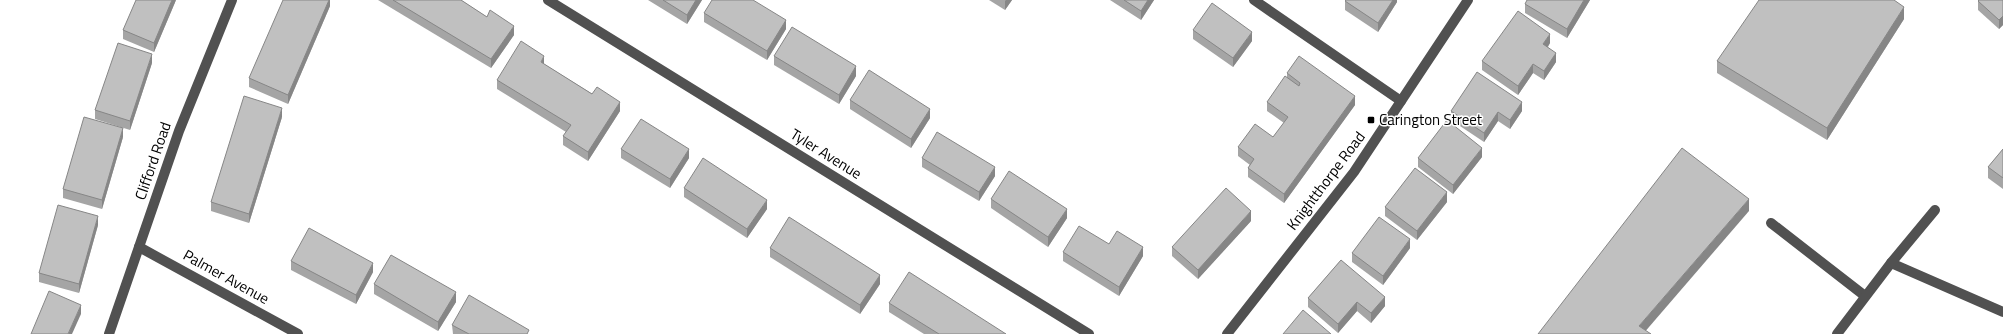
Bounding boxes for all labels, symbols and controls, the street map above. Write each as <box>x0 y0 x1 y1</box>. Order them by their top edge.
place label: Carington Street <box>1379 108 1483 131</box>
marker: Carington Street <box>1366 115 1376 125</box>
street label: Clifford Road <box>128 119 177 203</box>
street label: Tyler Avenue <box>786 122 867 185</box>
street label: Knightthorpe Road <box>1281 126 1370 235</box>
street label: Palmer Avenue <box>179 243 274 310</box>

